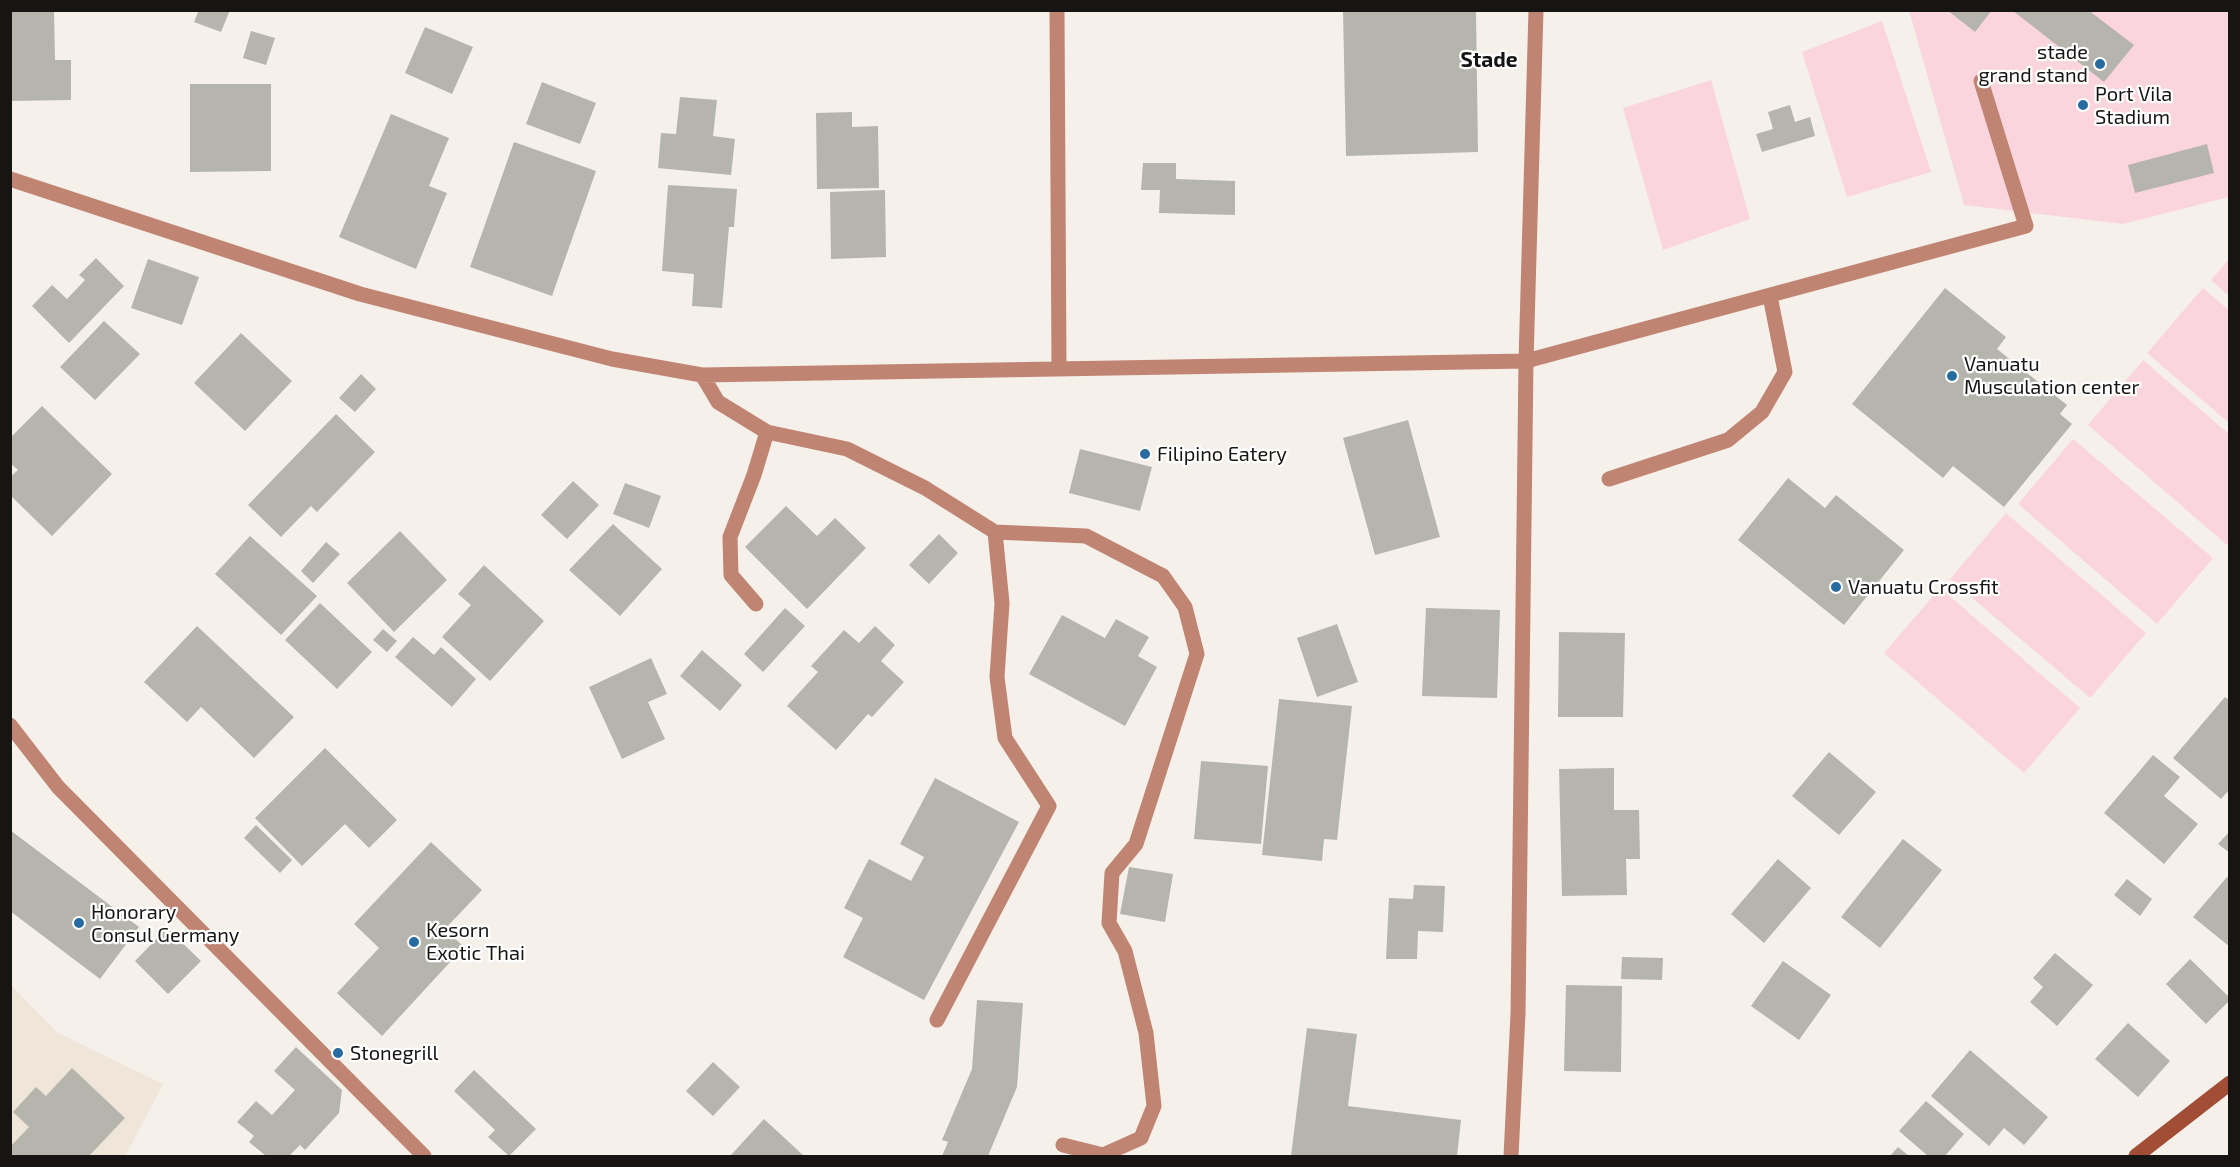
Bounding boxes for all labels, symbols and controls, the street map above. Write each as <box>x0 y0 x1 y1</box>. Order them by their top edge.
place label: stade grand stand <box>1978 40 2088 87</box>
district label: Stade <box>1460 47 1518 73</box>
marker: stade grand stand <box>2093 57 2107 71</box>
place label: Port Vila Stadium <box>2095 82 2172 129</box>
marker: Port Vila Stadium <box>2076 98 2090 112</box>
place label: Vanuatu Musculation center <box>1964 352 2140 399</box>
marker: Vanuatu Musculation center <box>1945 369 1959 383</box>
place label: Filipino Eatery <box>1157 442 1287 466</box>
marker: Filipino Eatery <box>1138 447 1152 461</box>
place label: Vanuatu Crossfit <box>1848 575 1999 599</box>
marker: Vanuatu Crossfit <box>1829 580 1843 594</box>
place label: Honorary Consul Germany <box>91 900 239 947</box>
marker: Honorary Consul Germany <box>72 916 86 930</box>
place label: Kesorn Exotic Thai <box>426 918 525 965</box>
marker: Kesorn Exotic Thai <box>407 935 421 949</box>
place label: Stonegrill <box>350 1041 438 1065</box>
marker: Stonegrill <box>331 1046 345 1060</box>

